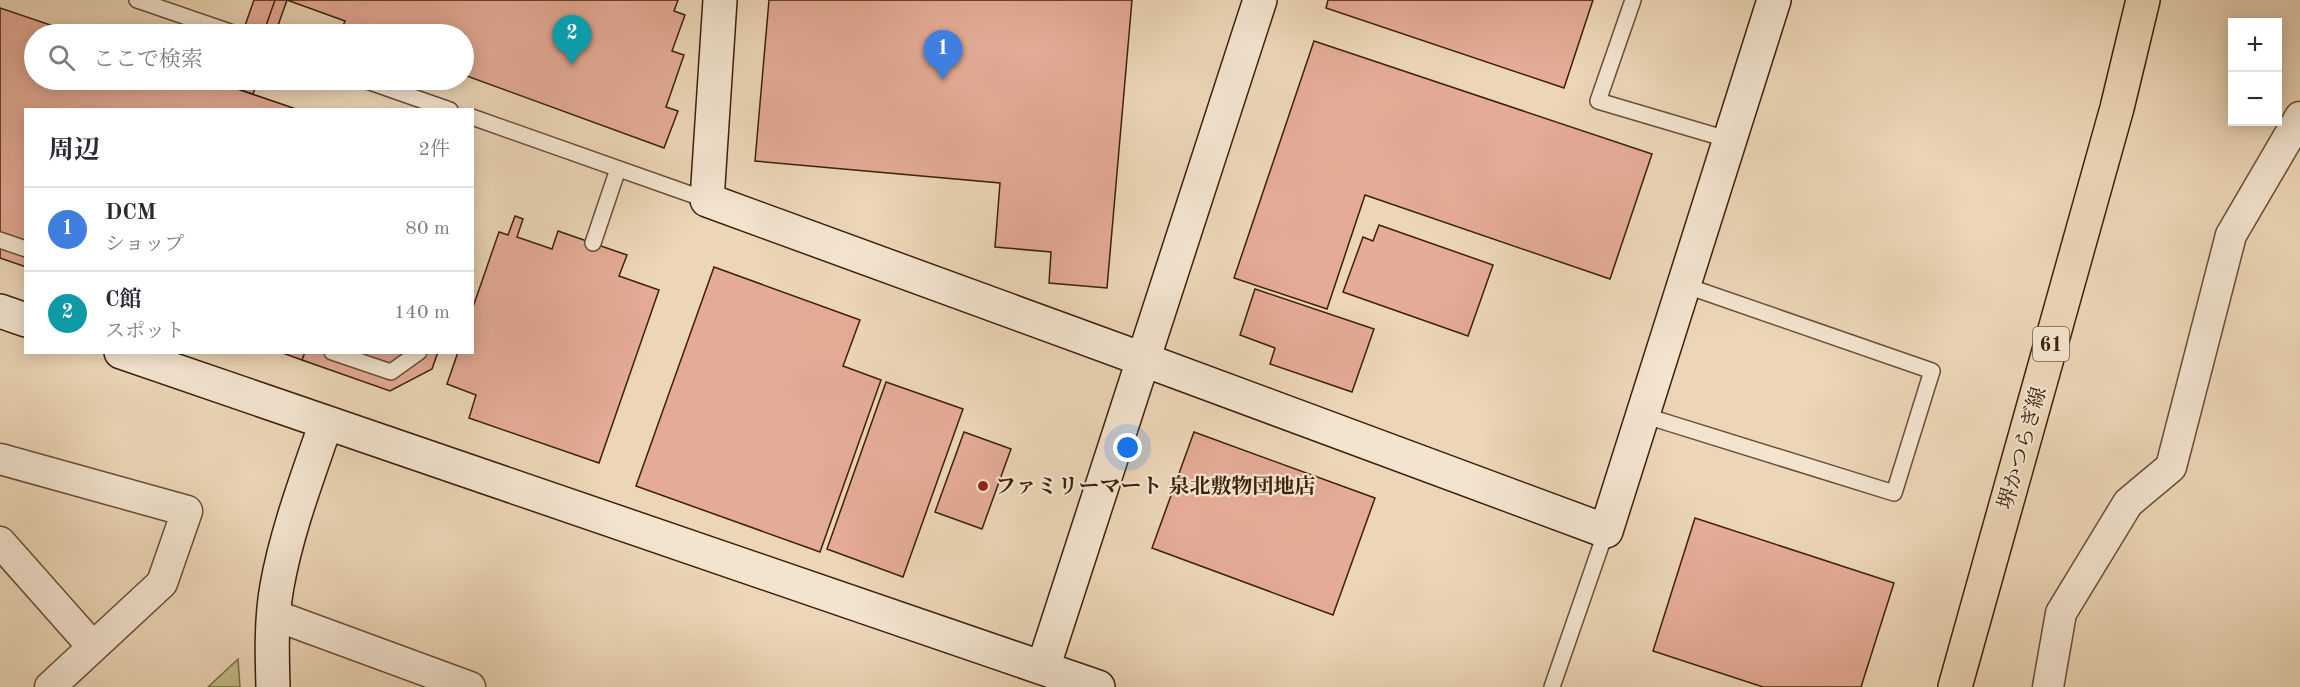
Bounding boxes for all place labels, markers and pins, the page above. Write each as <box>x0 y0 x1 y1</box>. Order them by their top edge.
pin: 2 <box>552 16 592 65</box>
pin: 1 <box>924 31 962 80</box>
place label: ファミリーマート 泉北敷物団地店 <box>995 475 1315 498</box>
marker: ファミリーマート 泉北敷物団地店 <box>976 479 990 493</box>

